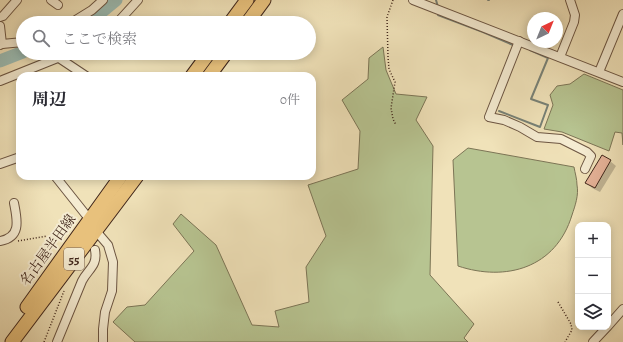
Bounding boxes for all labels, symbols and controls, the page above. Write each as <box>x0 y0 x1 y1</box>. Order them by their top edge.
north arrow <box>527 12 563 48</box>
search box <box>16 16 316 60</box>
icon: search <box>30 27 52 49</box>
text: ここで検索 <box>62 29 137 49</box>
text: 周辺 <box>32 88 66 111</box>
text: 0件 <box>280 91 300 108</box>
street label: 名古屋半田線 <box>16 210 80 290</box>
map controls <box>575 222 611 330</box>
button: + <box>575 222 611 258</box>
road number: 55 <box>64 248 84 270</box>
button: − <box>575 258 611 294</box>
button: layers <box>575 294 611 330</box>

